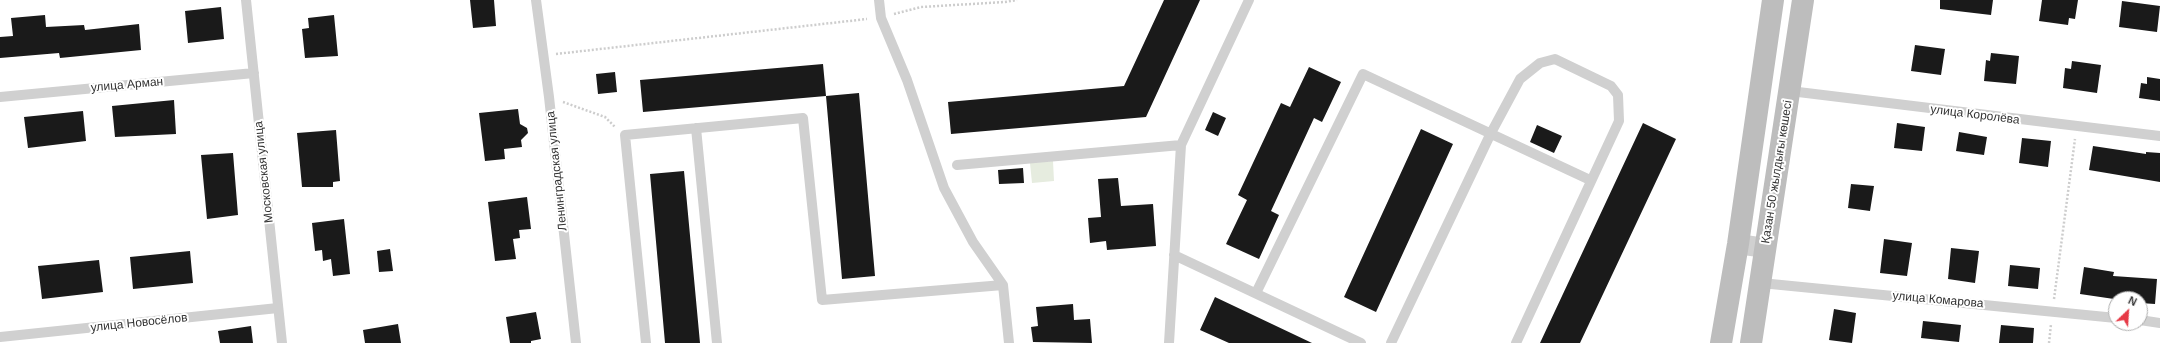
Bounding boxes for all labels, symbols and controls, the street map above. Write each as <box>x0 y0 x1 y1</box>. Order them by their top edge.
street label: улица Арман <box>90 75 164 95</box>
street label: Қазан 50 жылдығы көшесі <box>1759 99 1795 245</box>
street label: улица Королёва <box>1930 102 2020 128</box>
street label: Ленинградская улица <box>544 110 570 232</box>
street label: Московская улица <box>252 120 276 224</box>
street label: улица Комарова <box>1892 289 1984 311</box>
north arrow <box>2108 291 2148 331</box>
text: N <box>2127 294 2139 308</box>
street label: улица Новосёлов <box>90 311 188 335</box>

